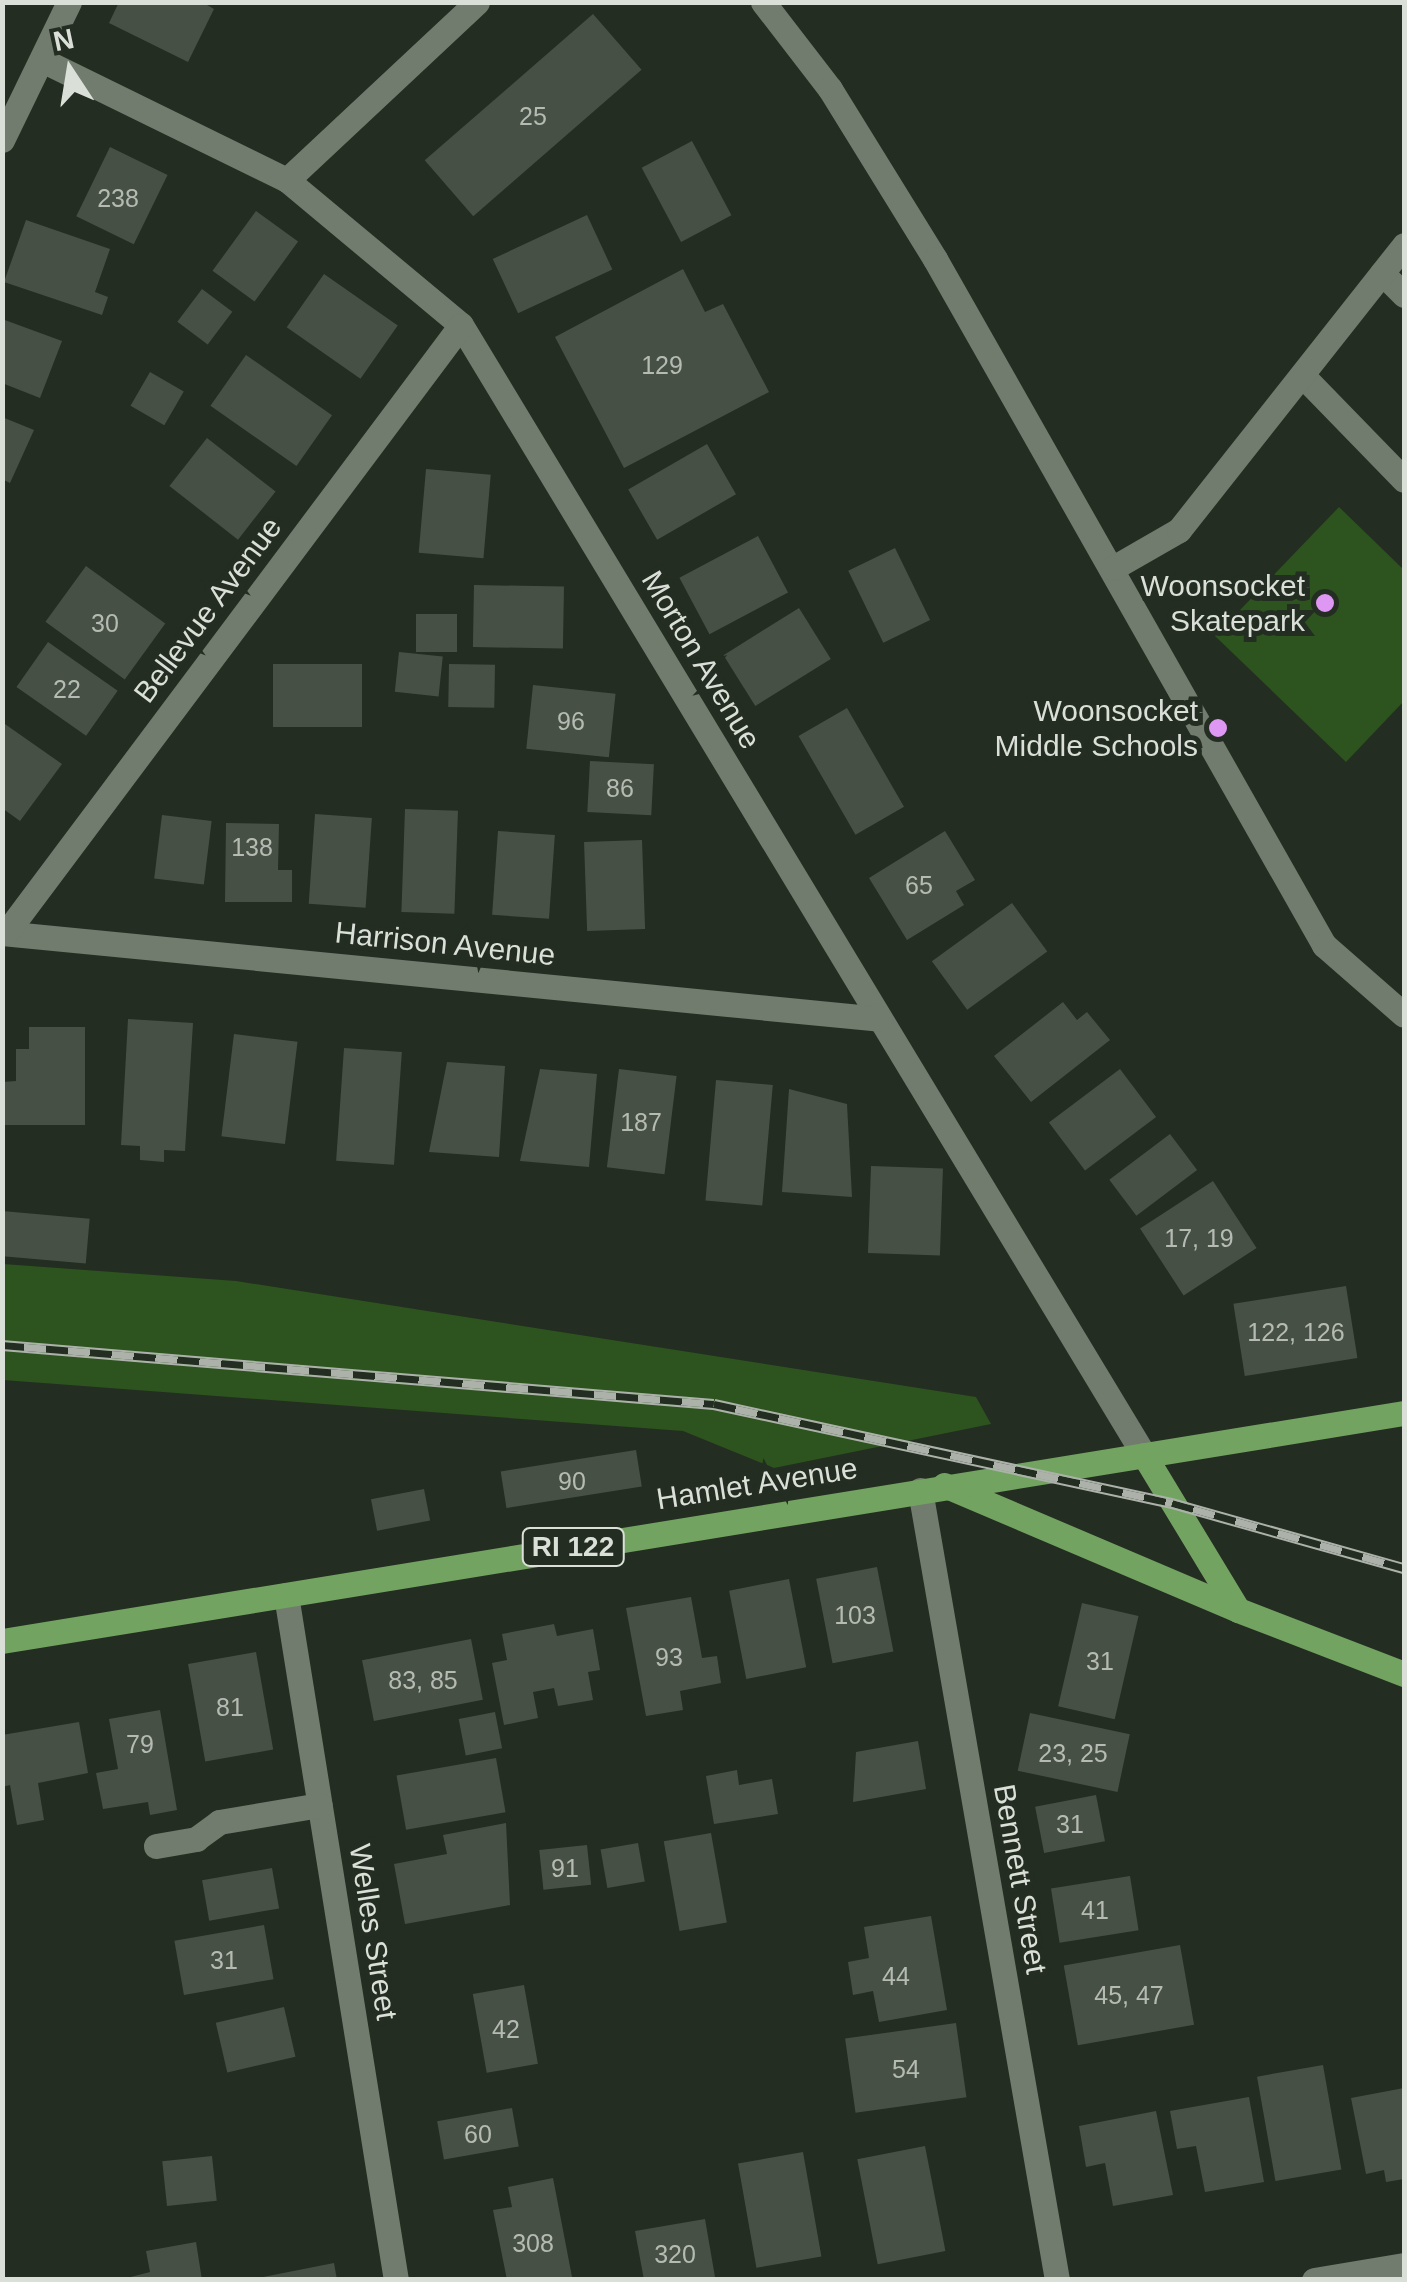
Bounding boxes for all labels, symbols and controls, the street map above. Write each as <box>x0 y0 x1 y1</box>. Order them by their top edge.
north arrow <box>20 20 120 120</box>
text: N <box>51 23 77 57</box>
house number: 25 <box>519 101 547 131</box>
house number: 238 <box>97 183 139 213</box>
house number: 129 <box>641 350 683 380</box>
street label: Bellevue Avenue <box>126 509 290 711</box>
street label: Morton Avenue <box>633 564 769 756</box>
place label: Woonsocket Skatepark <box>1140 568 1305 638</box>
marker: Woonsocket Skatepark <box>1314 592 1336 614</box>
house number: 30 <box>91 608 119 638</box>
house number: 22 <box>53 674 81 704</box>
place label: Woonsocket Middle Schools <box>995 693 1198 764</box>
house number: 96 <box>557 706 585 736</box>
marker: Woonsocket Middle Schools <box>1207 717 1229 739</box>
house number: 86 <box>606 773 634 803</box>
house number: 138 <box>231 832 273 862</box>
house number: 65 <box>905 870 933 900</box>
street label: Harrison Avenue <box>332 914 558 974</box>
house number: 187 <box>620 1107 662 1137</box>
house number: 17, 19 <box>1164 1223 1234 1253</box>
house number: 122, 126 <box>1247 1317 1345 1347</box>
street label: Hamlet Avenue <box>653 1450 861 1518</box>
house number: 90 <box>558 1466 586 1496</box>
road number: RI 122 <box>520 1524 626 1570</box>
house number: 103 <box>834 1600 876 1630</box>
house number: 93 <box>655 1642 683 1672</box>
house number: 31 <box>1086 1646 1114 1676</box>
house number: 83, 85 <box>388 1665 458 1695</box>
house number: 81 <box>216 1692 244 1722</box>
house number: 79 <box>126 1729 154 1759</box>
house number: 23, 25 <box>1038 1738 1108 1768</box>
street label: Bennett Street <box>986 1781 1054 1977</box>
house number: 31 <box>1056 1809 1084 1839</box>
street label: Welles Street <box>341 1841 405 2023</box>
house number: 91 <box>551 1853 579 1883</box>
house number: 41 <box>1081 1895 1109 1925</box>
house number: 31 <box>210 1945 238 1975</box>
house number: 44 <box>882 1961 910 1991</box>
house number: 45, 47 <box>1094 1980 1164 2010</box>
house number: 42 <box>492 2014 520 2044</box>
house number: 54 <box>892 2054 920 2084</box>
house number: 60 <box>464 2119 492 2149</box>
house number: 308 <box>512 2228 554 2258</box>
house number: 320 <box>654 2239 696 2269</box>

